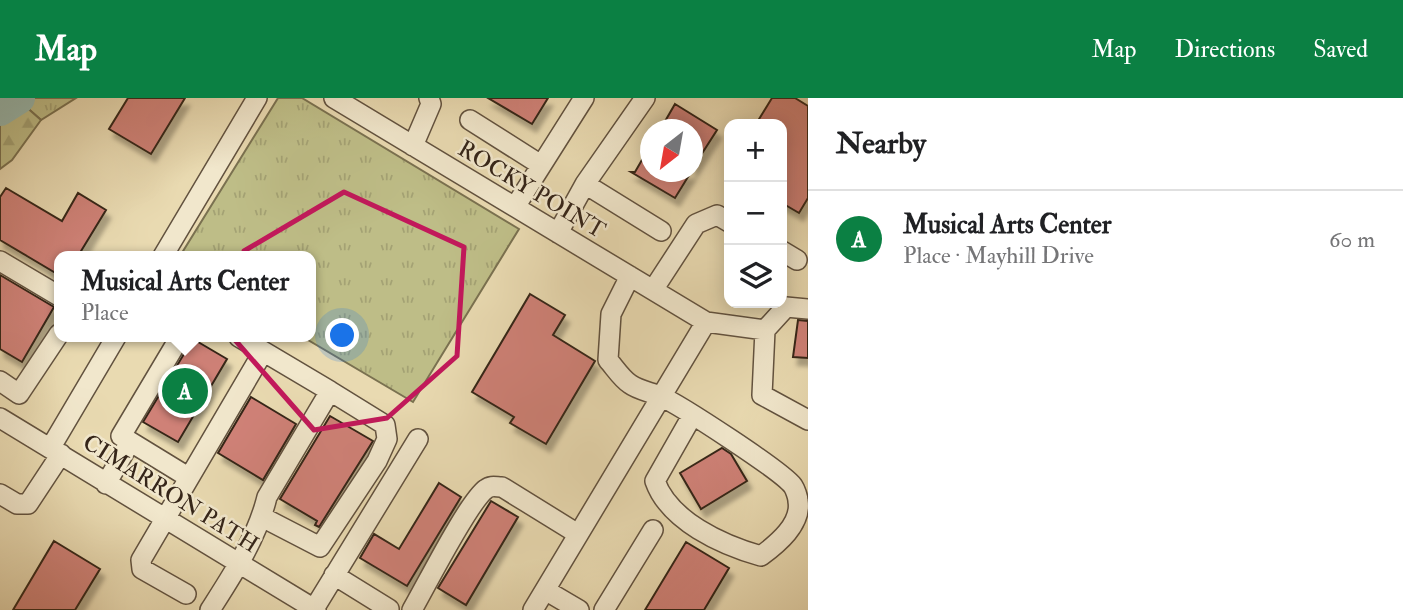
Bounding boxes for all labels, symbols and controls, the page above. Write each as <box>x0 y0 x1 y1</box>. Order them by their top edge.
text: Map <box>35 29 97 70</box>
text: Map <box>1091 34 1136 65</box>
text: Directions <box>1174 34 1275 65</box>
text: Saved <box>1313 34 1368 65</box>
north arrow <box>640 119 703 182</box>
map controls <box>724 119 787 308</box>
button: + <box>724 119 787 182</box>
text: Nearby <box>836 125 926 162</box>
street label: ROCKY POINT <box>453 134 611 245</box>
button: − <box>724 182 787 245</box>
text: Musical Arts Center <box>903 209 1111 241</box>
text: A <box>852 225 866 254</box>
text: 60 m <box>1329 225 1375 254</box>
text: Place · Mayhill Drive <box>903 241 1094 270</box>
button: layers <box>724 245 787 308</box>
popup <box>54 251 316 342</box>
text: Musical Arts Center <box>81 266 289 298</box>
text: Place <box>81 298 129 327</box>
your location <box>325 318 359 352</box>
pin: A <box>162 365 208 417</box>
street label: CIMARRON PATH <box>77 428 264 559</box>

